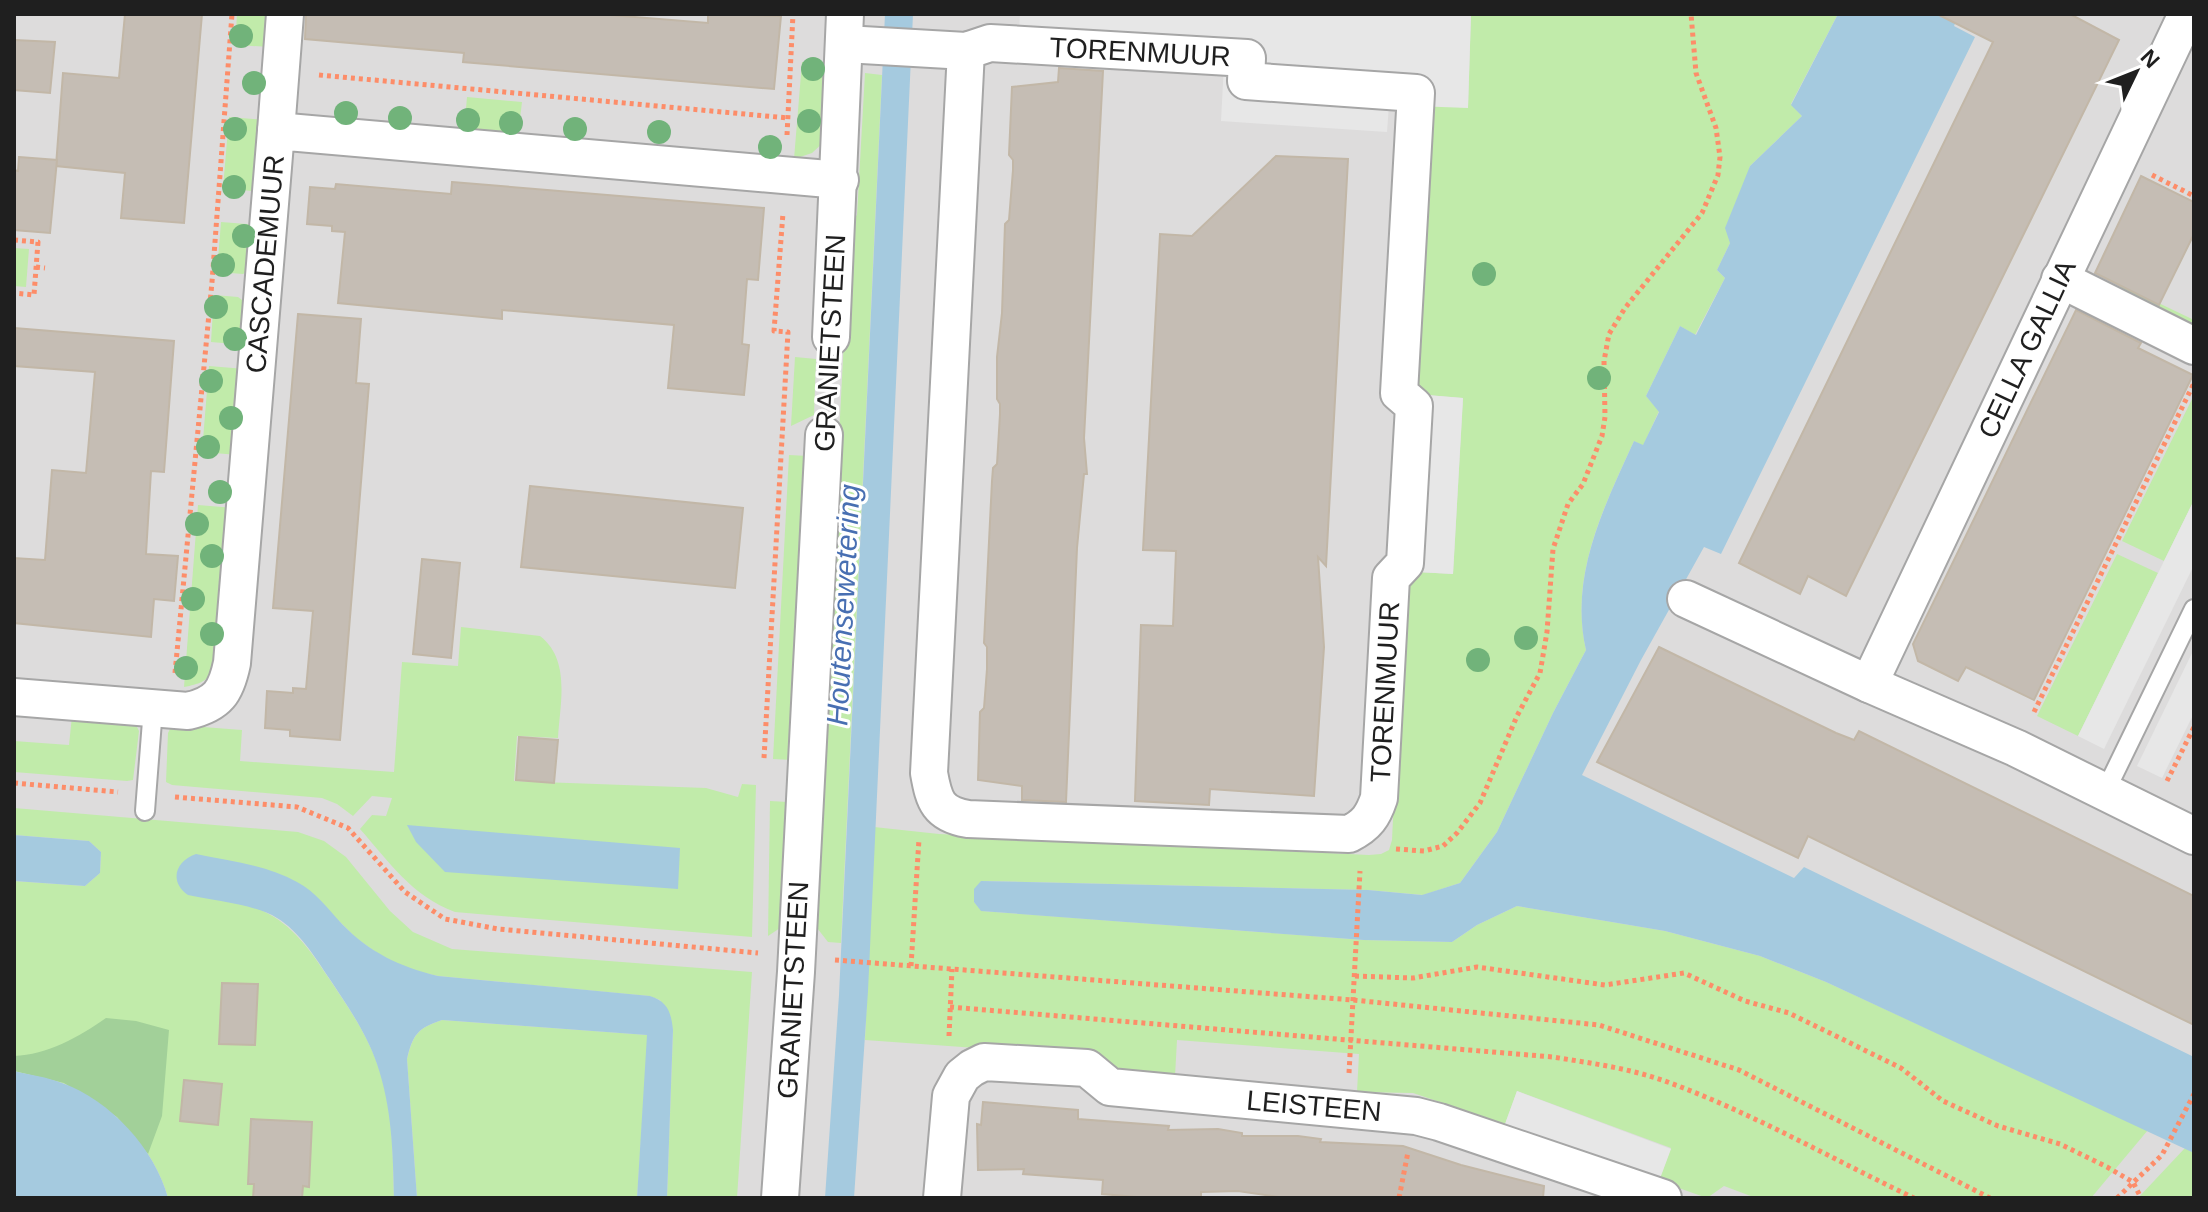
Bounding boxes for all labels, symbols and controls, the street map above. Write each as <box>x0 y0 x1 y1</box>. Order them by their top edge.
street label: TORENMUUR <box>1049 32 1231 72</box>
north arrow <box>2096 32 2176 112</box>
text: N <box>2136 44 2165 73</box>
street label: CASCADEMUUR <box>240 153 290 375</box>
street label: GRANIETSTEEN <box>809 233 851 453</box>
street label: CELLA GALLIA <box>1972 255 2082 443</box>
water label: Houtensewetering <box>820 483 866 727</box>
street label: TORENMUUR <box>1365 601 1405 783</box>
street label: GRANIETSTEEN <box>772 880 814 1100</box>
street label: LEISTEEN <box>1245 1085 1383 1127</box>

